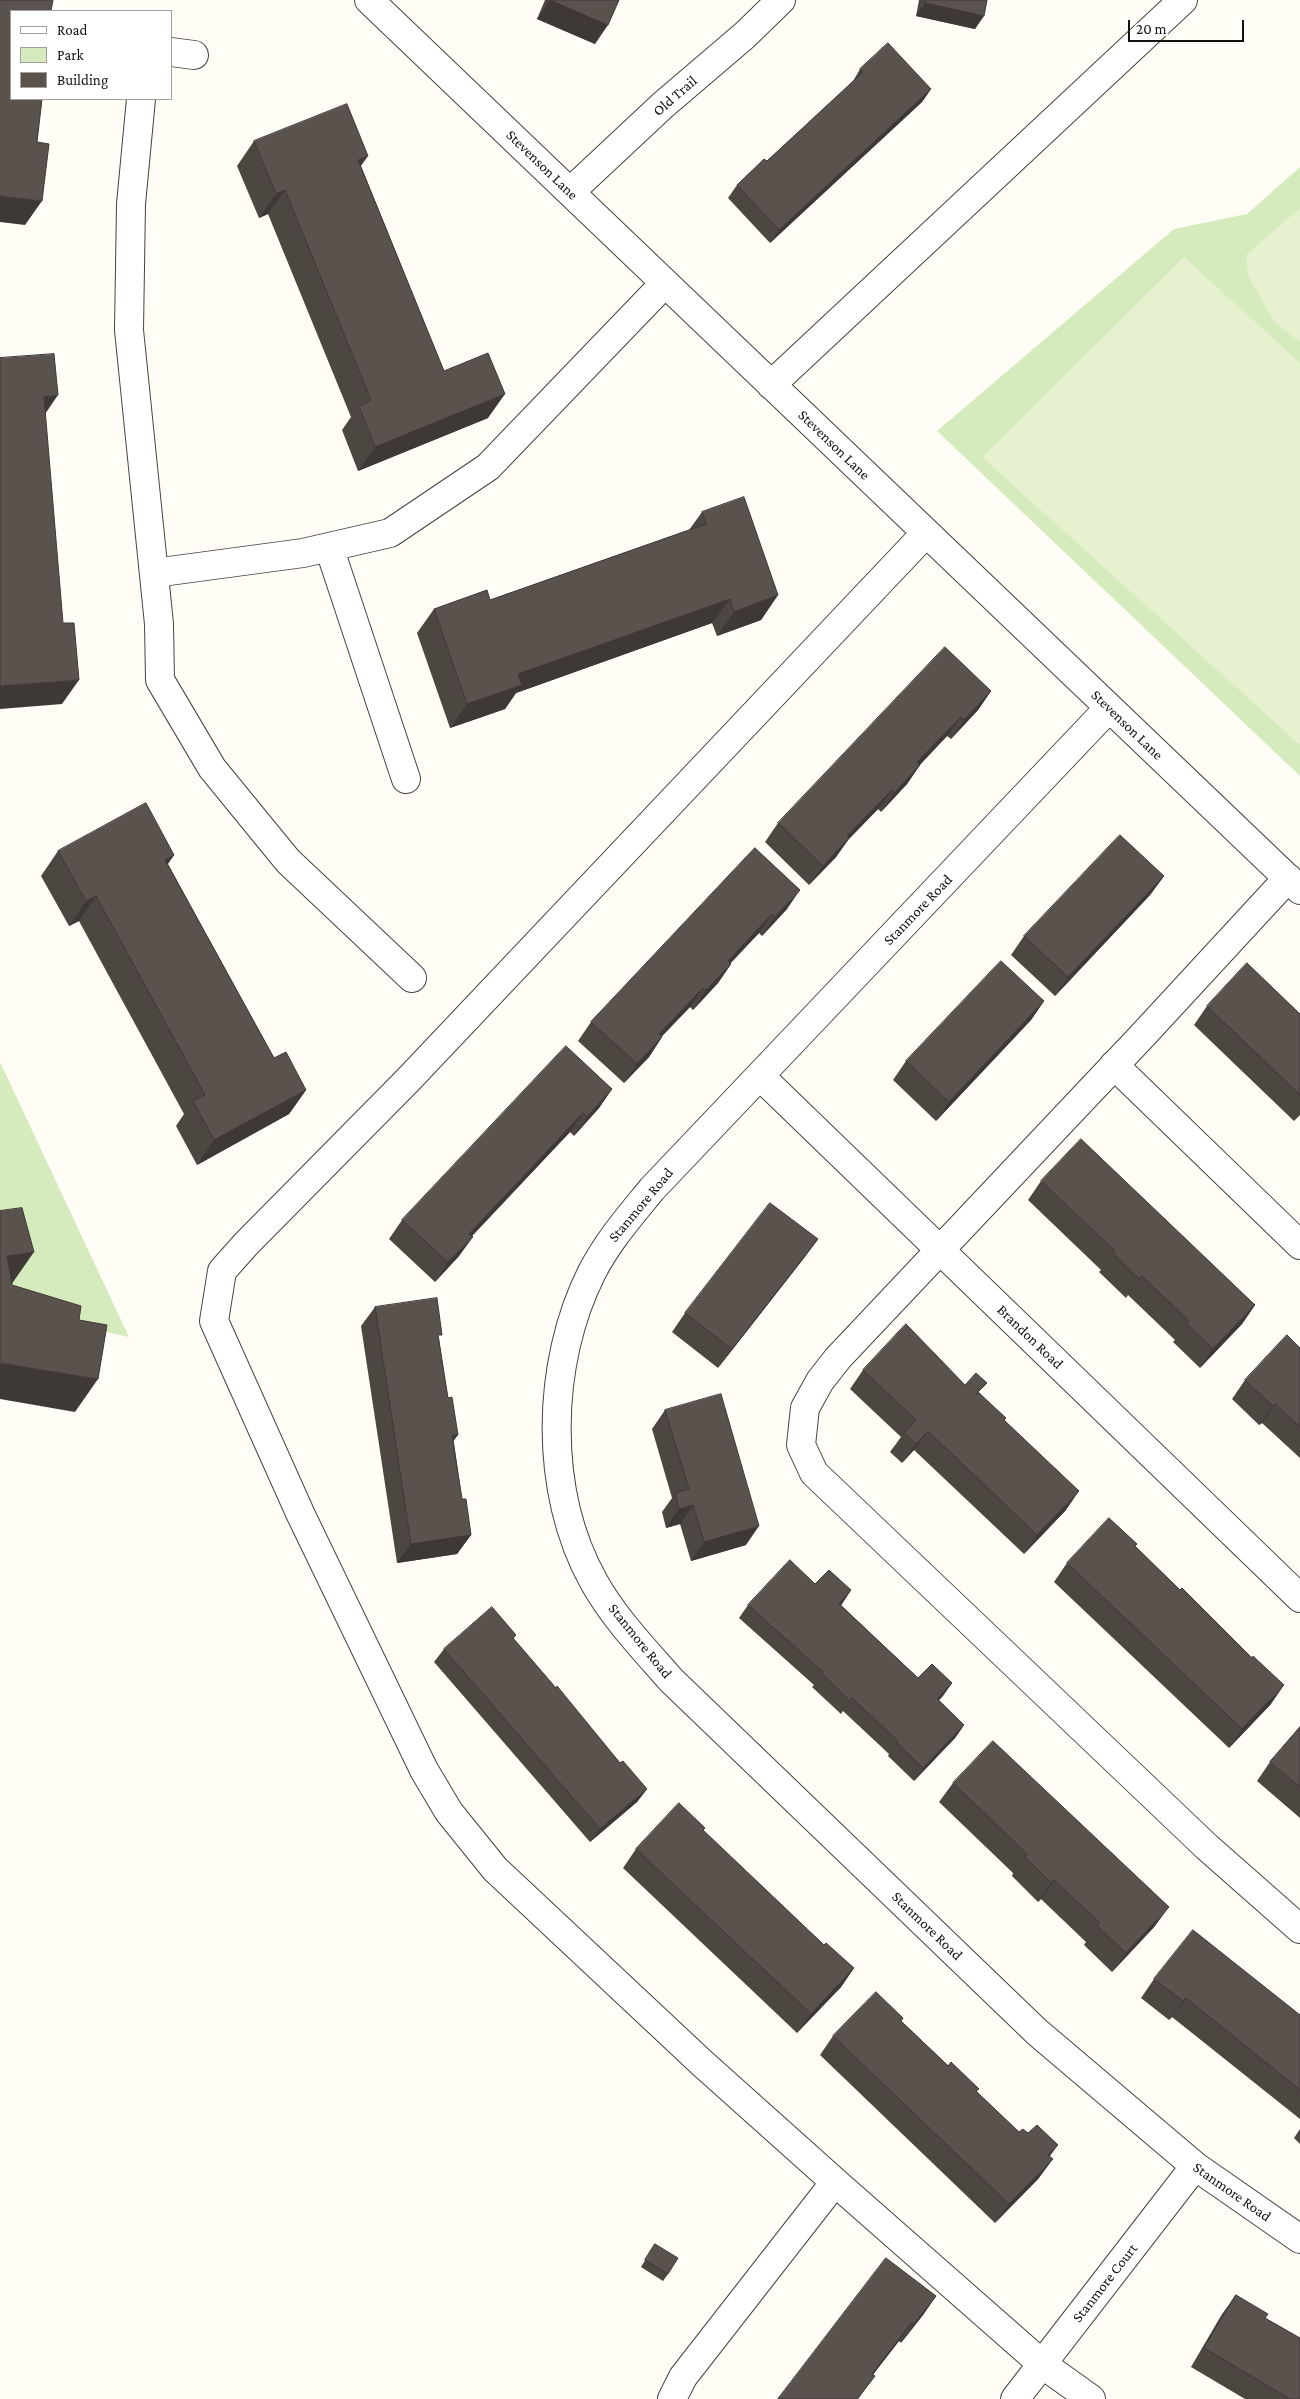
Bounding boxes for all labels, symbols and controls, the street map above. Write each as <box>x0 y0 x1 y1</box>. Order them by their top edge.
legend <box>10 10 172 100</box>
scale bar <box>1130 10 1246 42</box>
text: 20 m <box>1136 21 1167 37</box>
text: Road <box>57 22 87 38</box>
text: Park <box>57 47 84 63</box>
text: Building <box>57 72 108 88</box>
street label: Old Trail <box>649 72 701 120</box>
street label: Stevenson Lane <box>502 126 582 204</box>
street label: Stevenson Lane <box>794 406 874 484</box>
street label: Stevenson Lane <box>1087 686 1167 764</box>
street label: Stanmore Road <box>880 871 956 949</box>
street label: Stanmore Road <box>605 1164 677 1246</box>
street label: Brandon Road <box>993 1301 1067 1373</box>
street label: Stanmore Road <box>604 1600 676 1682</box>
street label: Stanmore Road <box>888 1888 966 1964</box>
street label: Stanmore Road <box>1189 2158 1275 2226</box>
street label: Stanmore Court <box>1069 2240 1141 2326</box>

